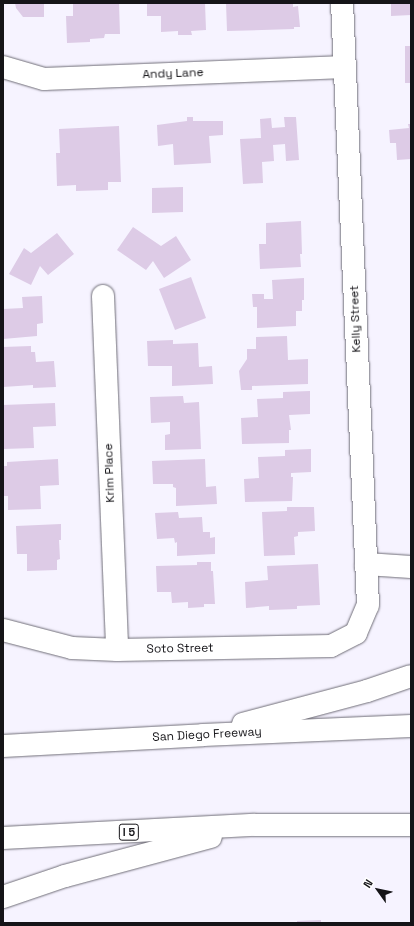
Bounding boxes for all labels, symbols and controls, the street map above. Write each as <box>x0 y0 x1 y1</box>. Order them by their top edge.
street label: Andy Lane <box>142 66 204 82</box>
street label: Kelly Street <box>348 285 364 353</box>
street label: Krim Place <box>102 443 118 503</box>
street label: Soto Street <box>146 641 214 657</box>
street label: San Diego Freeway <box>152 725 262 745</box>
road number: I 5 <box>118 823 140 841</box>
north arrow <box>358 870 398 910</box>
text: N <box>360 877 376 890</box>

